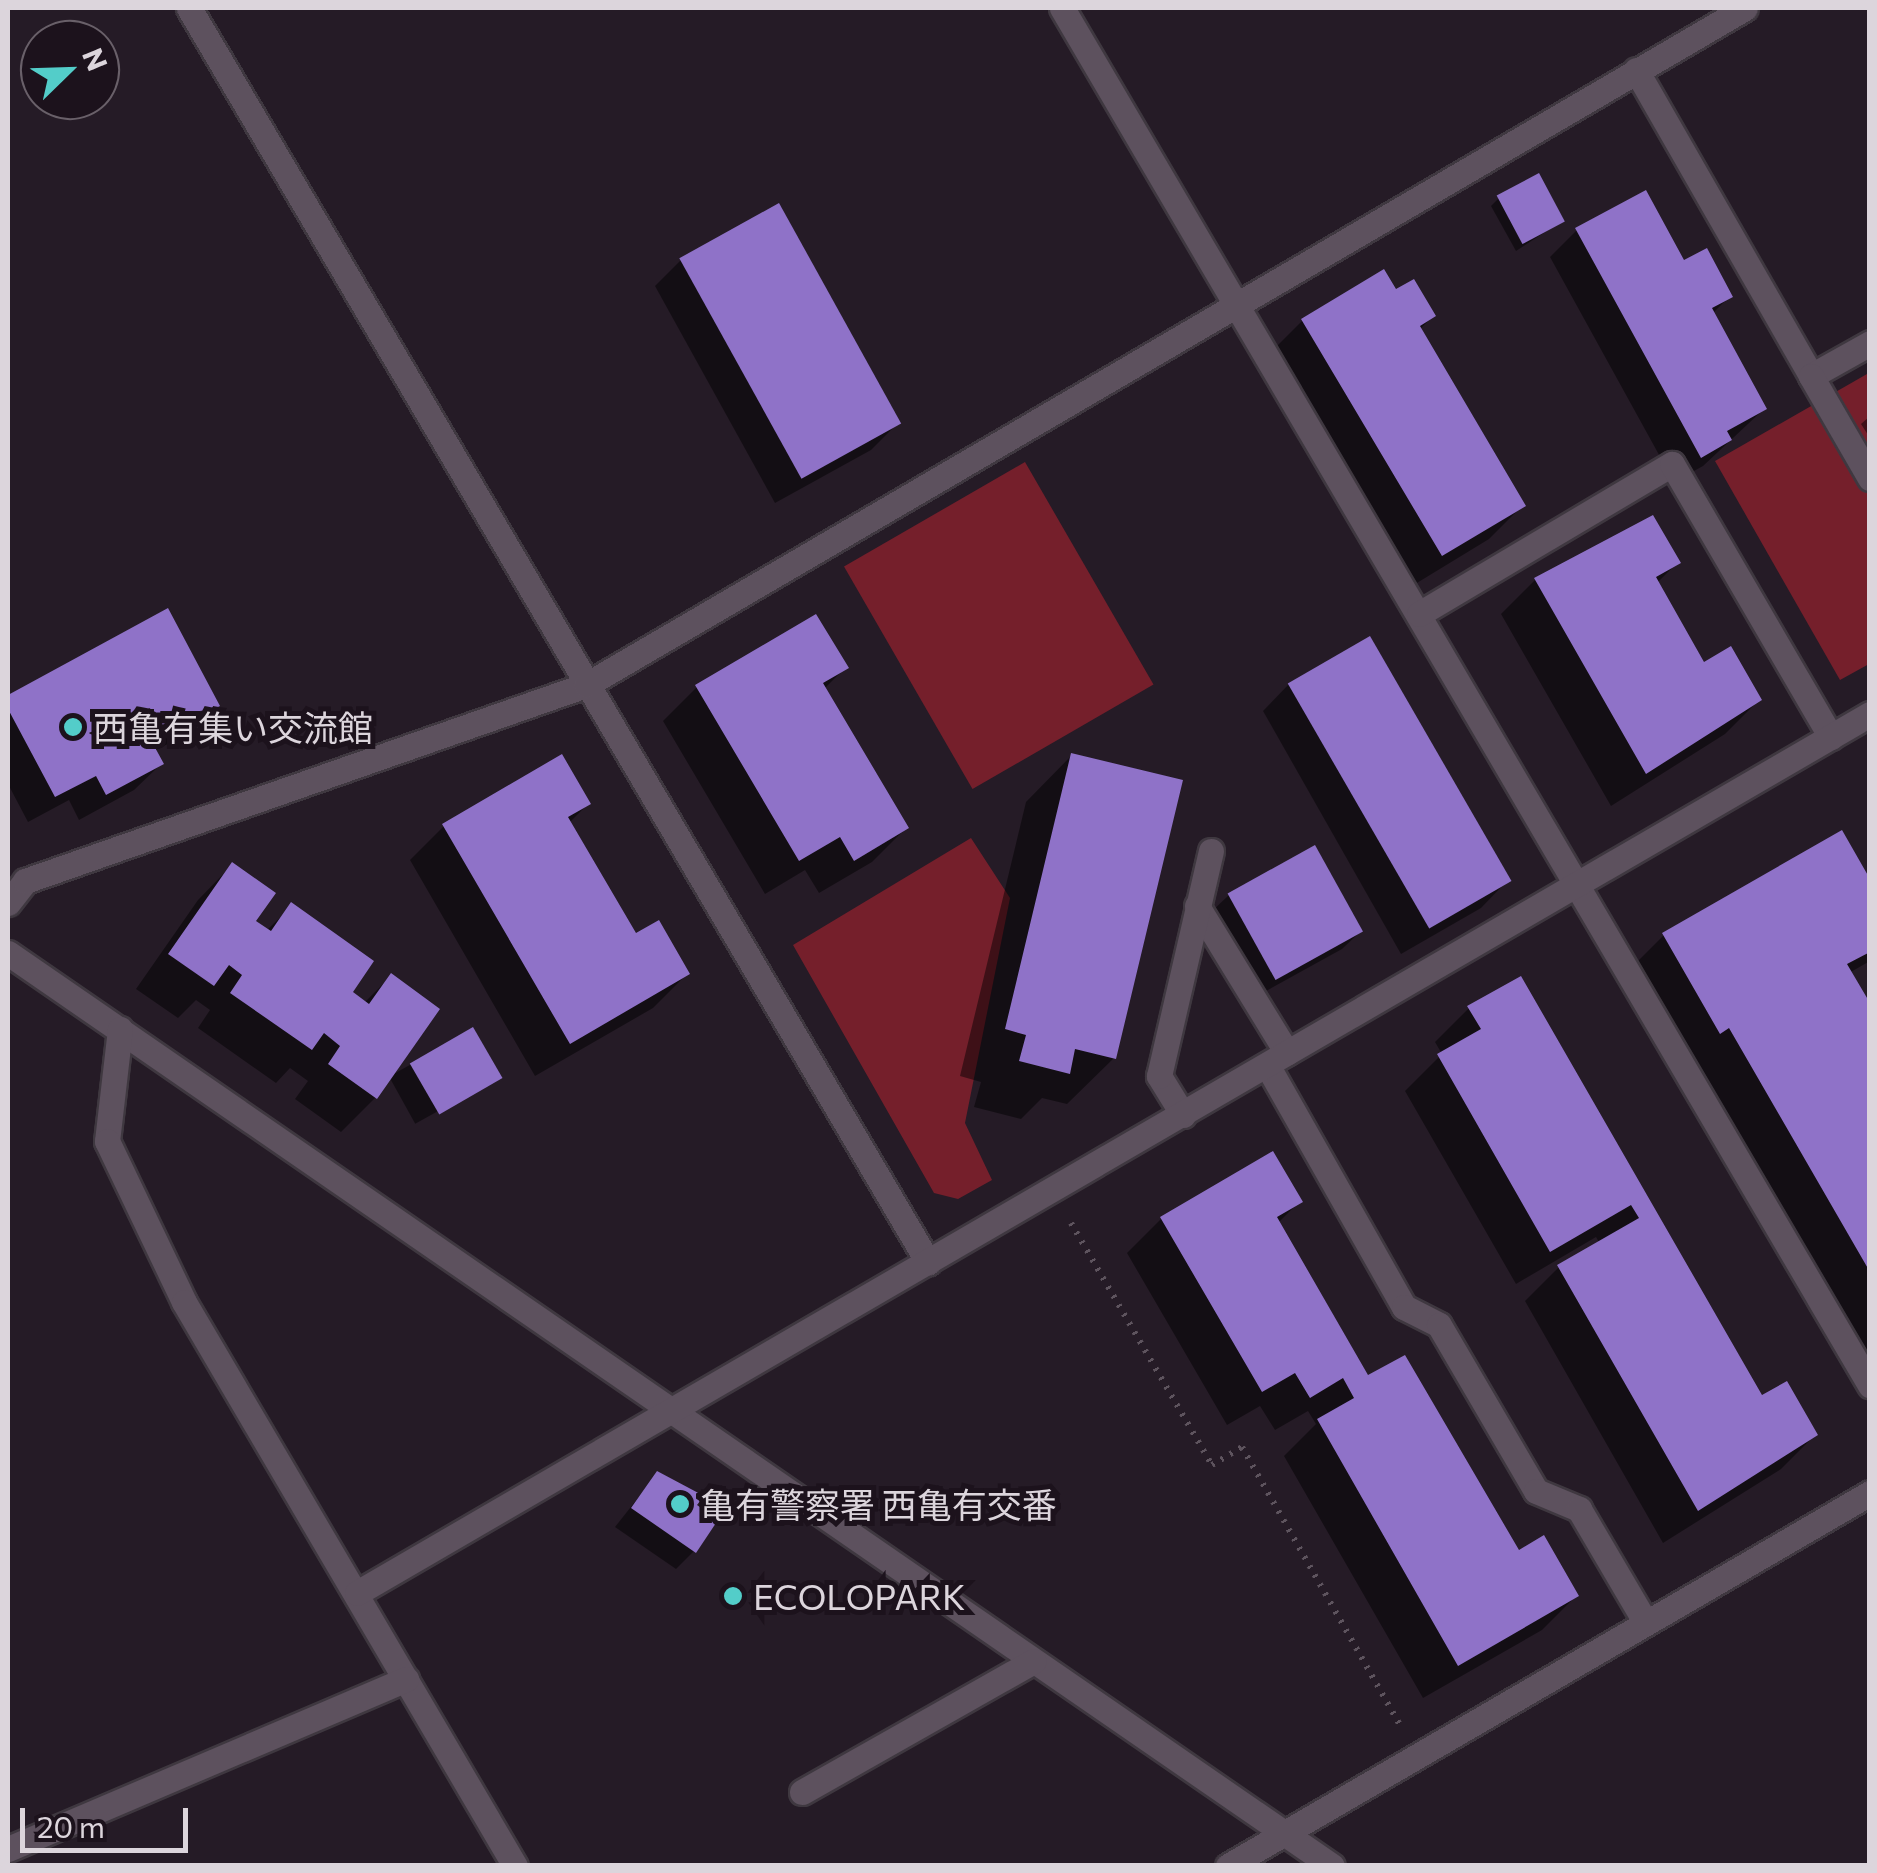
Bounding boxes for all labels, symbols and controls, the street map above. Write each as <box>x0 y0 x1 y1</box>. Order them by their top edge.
north arrow <box>20 20 120 120</box>
text: N <box>76 43 116 75</box>
place label: 西亀有集い交流館 <box>93 706 373 748</box>
marker: 西亀有集い交流館 <box>62 716 84 738</box>
place label: 亀有警察署 西亀有交番 <box>700 1483 1057 1525</box>
marker: 亀有警察署 西亀有交番 <box>669 1493 691 1515</box>
place label: ECOLOPARK <box>753 1575 966 1617</box>
marker: ECOLOPARK <box>722 1585 744 1607</box>
scale bar <box>25 1788 192 1850</box>
text: 20 m <box>37 1807 105 1844</box>

